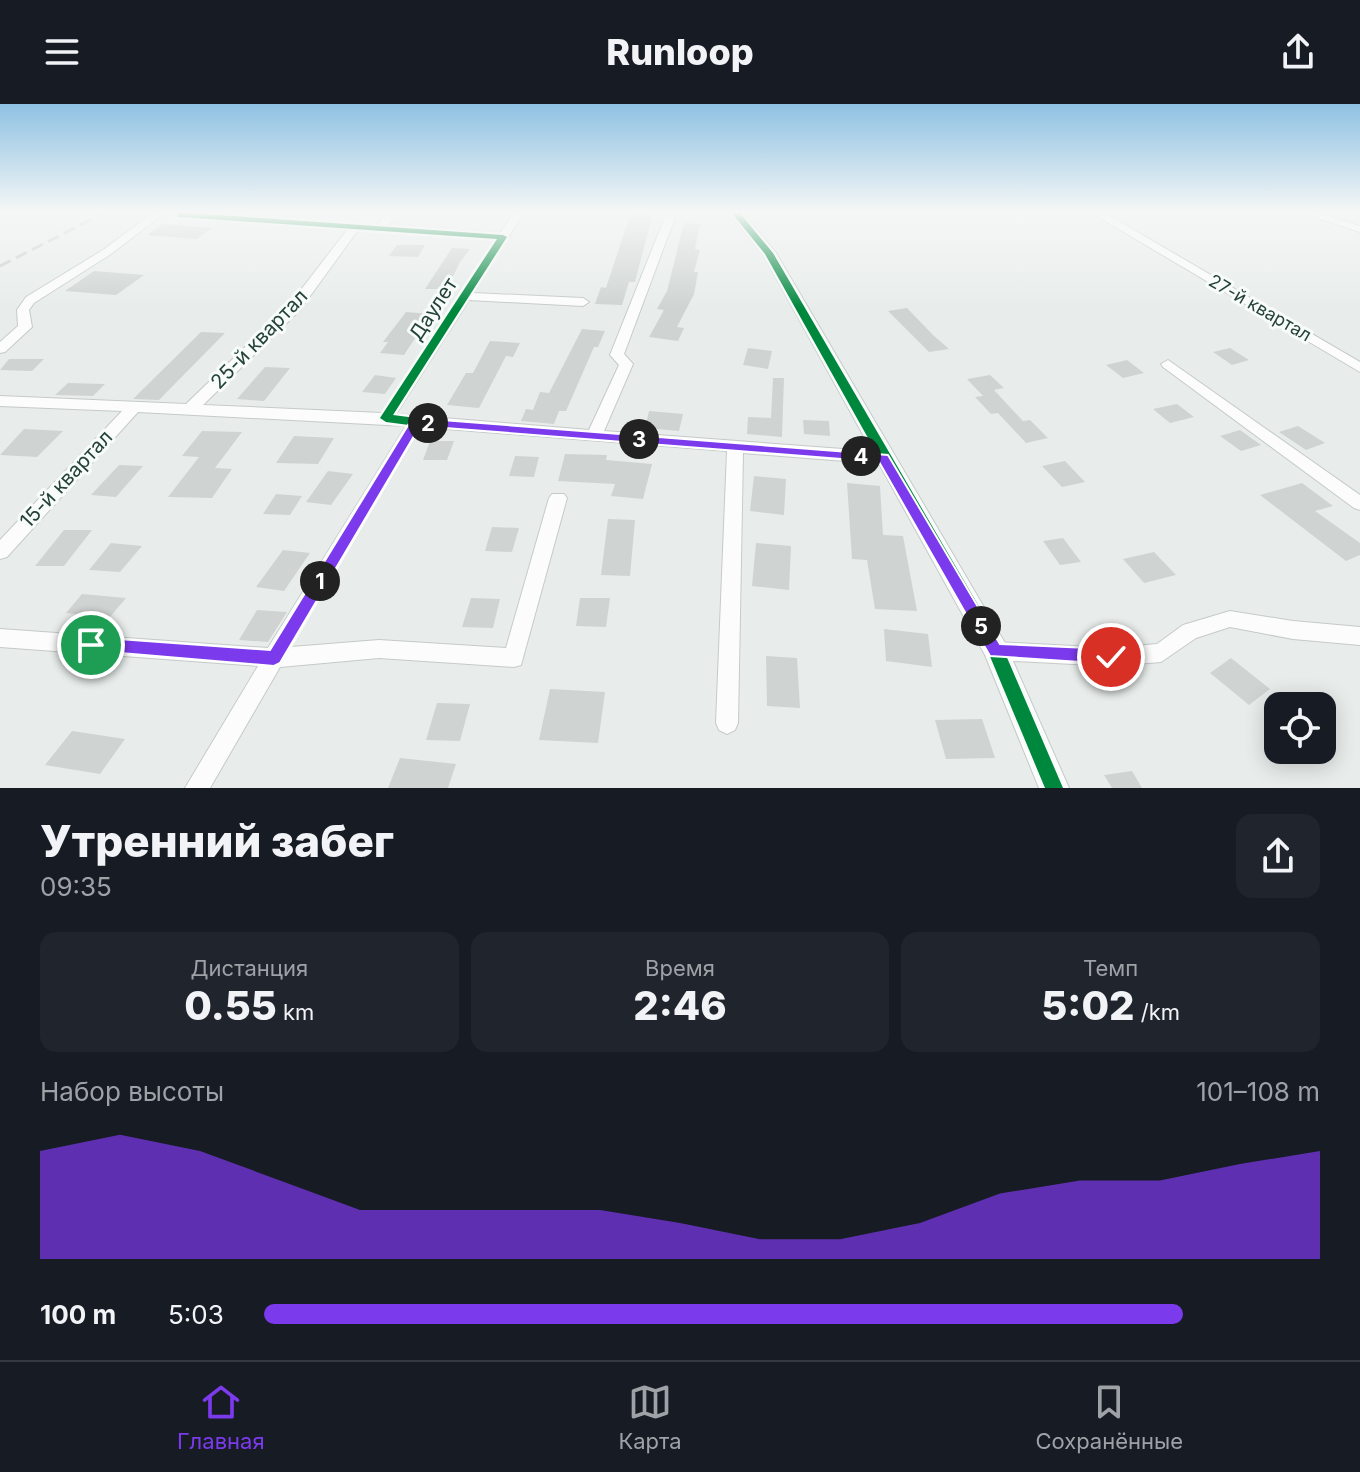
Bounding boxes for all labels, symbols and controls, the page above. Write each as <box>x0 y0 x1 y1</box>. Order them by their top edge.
icon: menu <box>40 30 84 74</box>
text: Runloop <box>606 30 754 74</box>
icon: share <box>1276 30 1320 74</box>
street label: 27-й квартал <box>1205 270 1315 345</box>
street label: Даулет <box>404 272 463 345</box>
street label: 25-й квартал <box>206 284 312 394</box>
pin: 2 <box>408 403 448 443</box>
text: 2 <box>421 410 435 436</box>
pin: 3 <box>619 419 659 459</box>
street label: 15-й квартал <box>15 425 117 533</box>
text: 3 <box>632 426 646 452</box>
pin: 4 <box>841 436 881 476</box>
text: 4 <box>854 443 868 469</box>
pin: 1 <box>300 561 340 601</box>
text: 1 <box>315 568 325 594</box>
pin: 5 <box>961 606 1001 646</box>
pin <box>57 611 125 679</box>
text: 5 <box>974 613 988 639</box>
icon: arrive <box>69 623 113 667</box>
pin <box>1077 623 1145 691</box>
icon: check <box>1089 635 1133 679</box>
map controls <box>1264 692 1336 764</box>
button: locate <box>1264 692 1336 764</box>
text: Утренний забег <box>40 814 394 868</box>
button: share <box>1236 814 1320 898</box>
text: 09:35 <box>40 871 112 902</box>
text: Дистанция <box>191 955 308 981</box>
text: Время <box>645 955 715 981</box>
text: Темп <box>1083 955 1138 981</box>
text: 0.55 <box>184 981 277 1030</box>
text: 2:46 <box>633 981 727 1030</box>
text: 5:02 <box>1041 981 1135 1030</box>
text: km <box>277 999 314 1025</box>
text: /km <box>1135 999 1180 1025</box>
text: Набор высоты <box>40 1076 224 1107</box>
text: 101–108 m <box>1196 1076 1320 1107</box>
text: 100 m <box>40 1299 116 1330</box>
text: 5:03 <box>168 1299 224 1330</box>
tab: Главная <box>177 1380 265 1454</box>
tab: Карта <box>618 1380 682 1454</box>
tab: Сохранённые <box>1035 1380 1183 1454</box>

